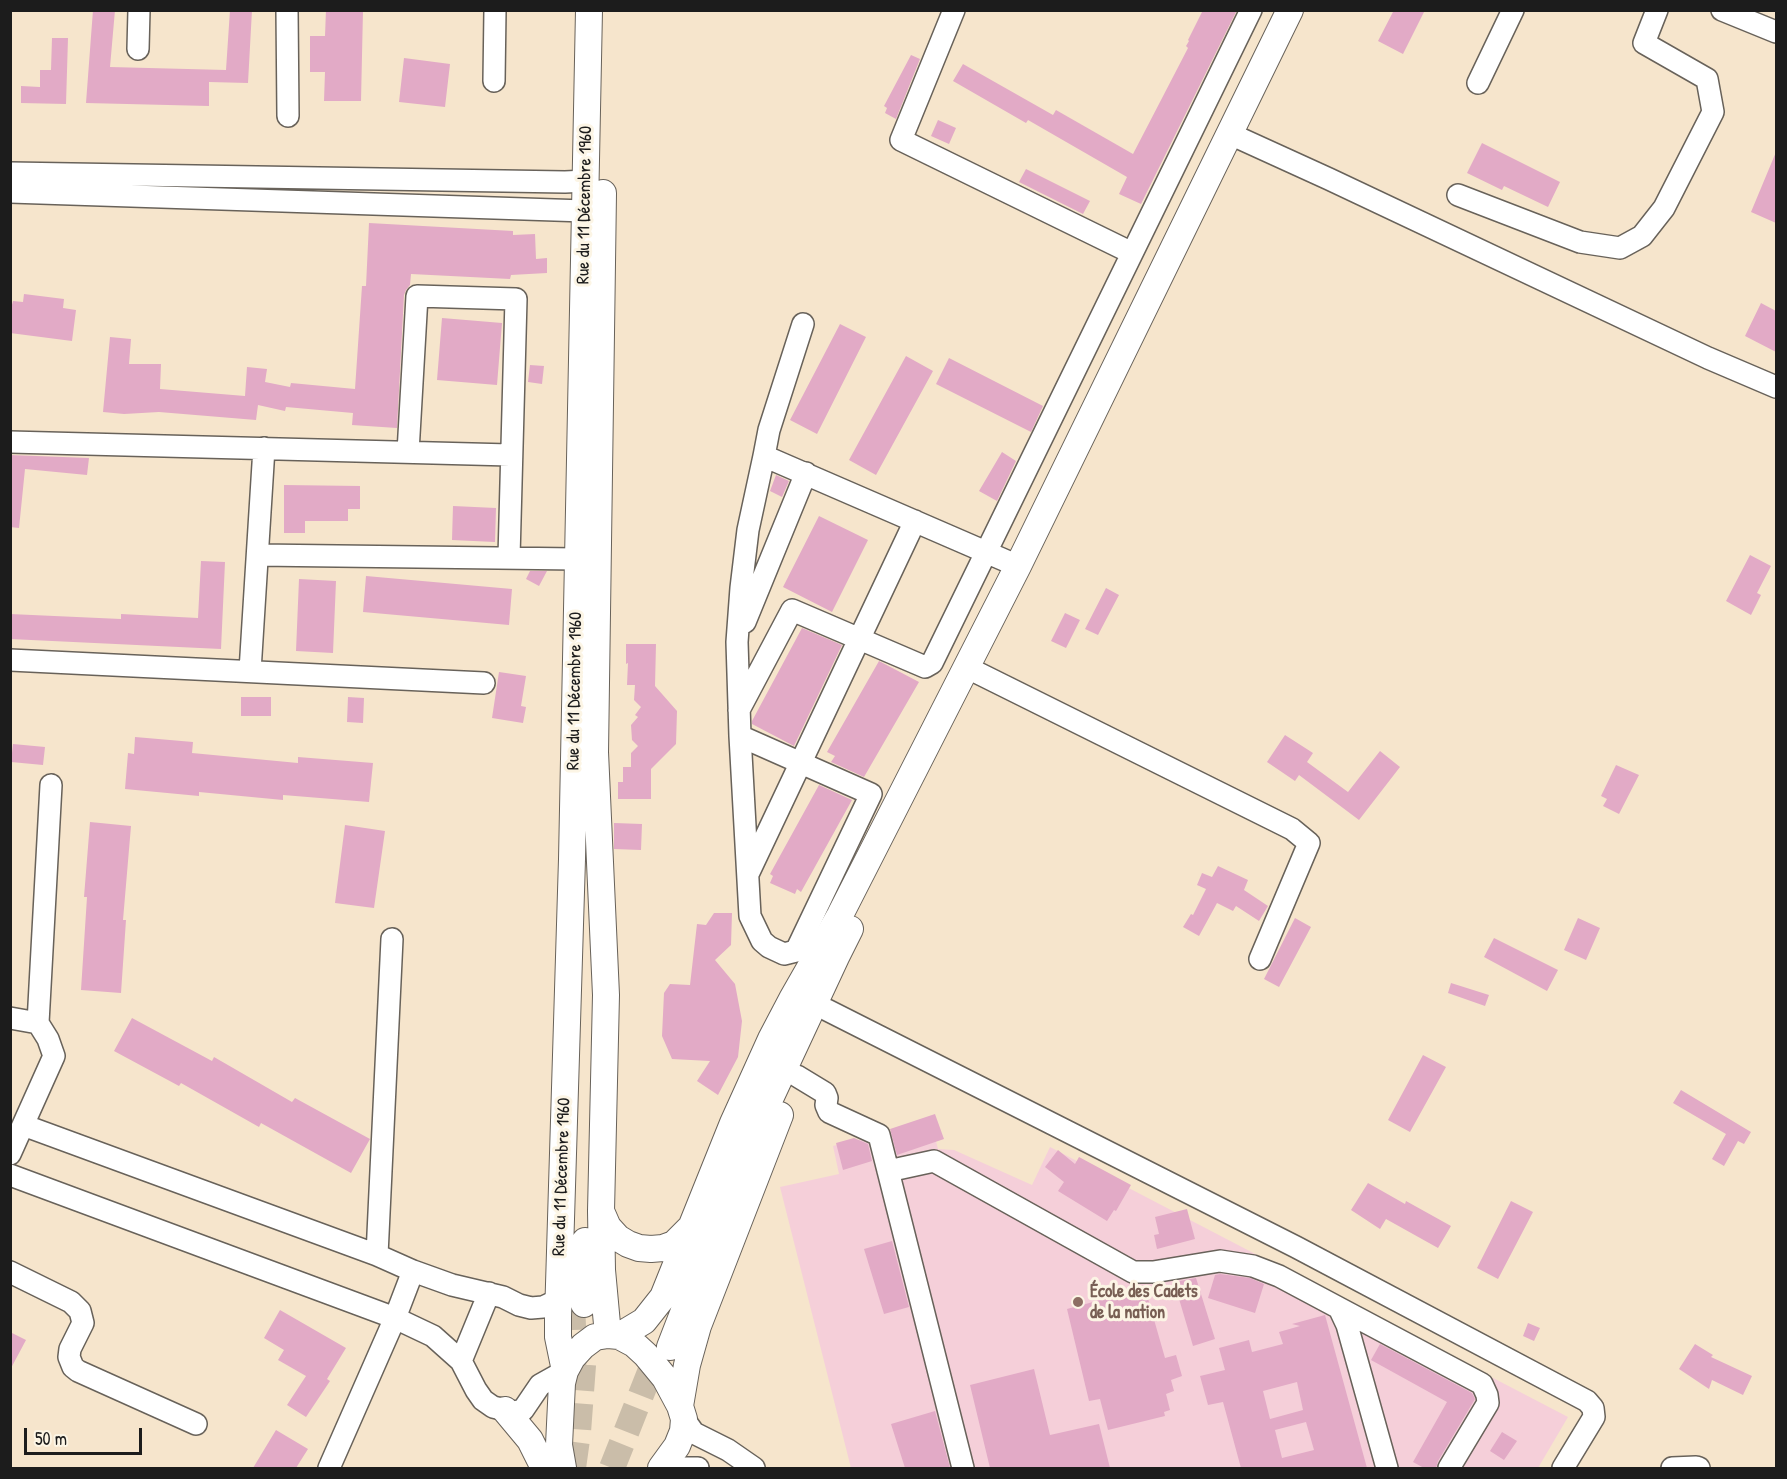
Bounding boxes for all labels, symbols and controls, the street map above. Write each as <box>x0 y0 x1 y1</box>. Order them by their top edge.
street label: Rue du 11 Décembre 1960 <box>573 126 597 284</box>
street label: Rue du 11 Décembre 1960 <box>563 612 587 770</box>
street label: Rue du 11 Décembre 1960 <box>548 1097 576 1257</box>
place label: École des Cadets de la nation <box>1090 1281 1198 1324</box>
marker: École des Cadets de la nation <box>1071 1295 1085 1309</box>
scale bar <box>27 1416 146 1454</box>
text: 50 m <box>35 1426 67 1451</box>

